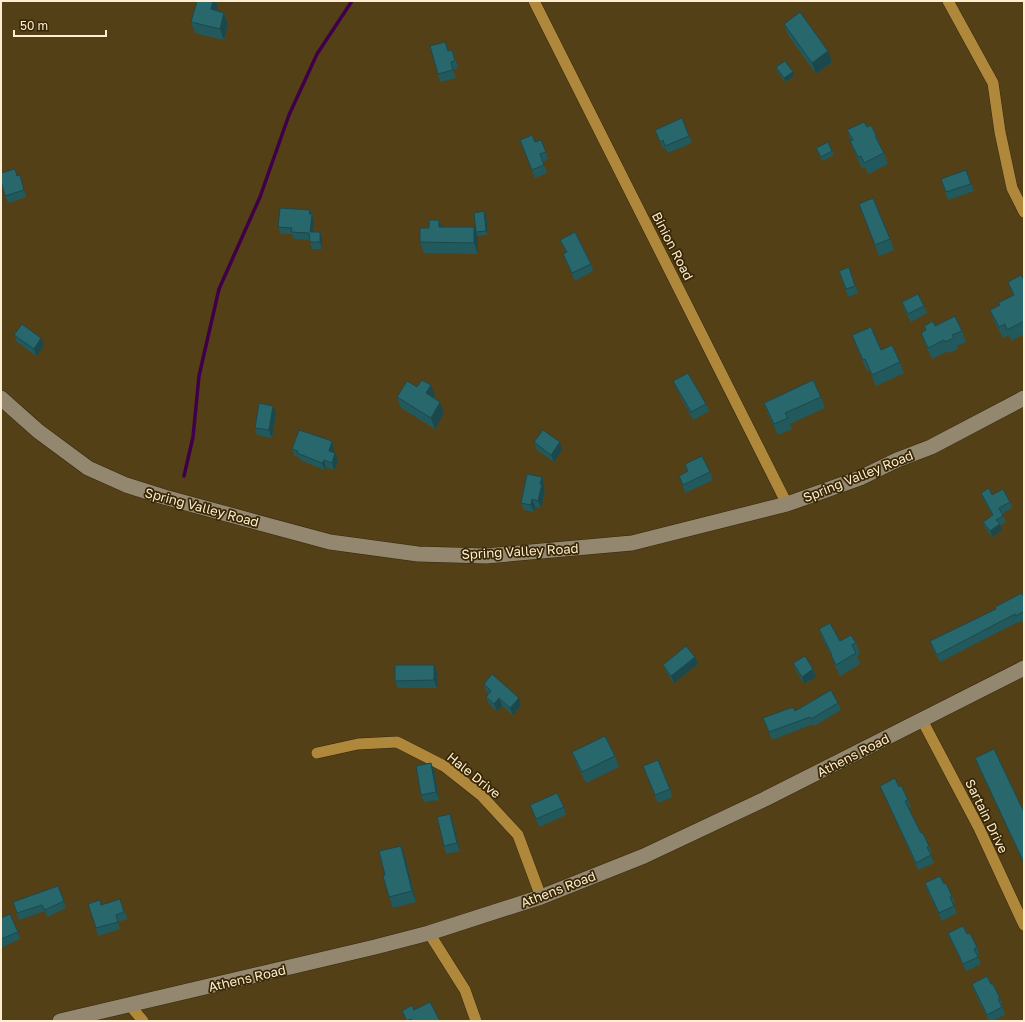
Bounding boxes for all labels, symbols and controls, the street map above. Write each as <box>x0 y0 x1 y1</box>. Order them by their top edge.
scale bar <box>14 12 106 38</box>
text: 50 m <box>20 18 48 33</box>
street label: Binion Road <box>649 209 697 283</box>
street label: Spring Valley Road <box>801 447 915 505</box>
street label: Spring Valley Road <box>143 484 261 530</box>
street label: Spring Valley Road <box>461 540 579 562</box>
street label: Athens Road <box>814 730 892 780</box>
street label: Hale Drive <box>444 749 504 801</box>
street label: Sartain Drive <box>962 776 1012 856</box>
street label: Athens Road <box>518 867 598 911</box>
street label: Athens Road <box>207 961 287 995</box>

